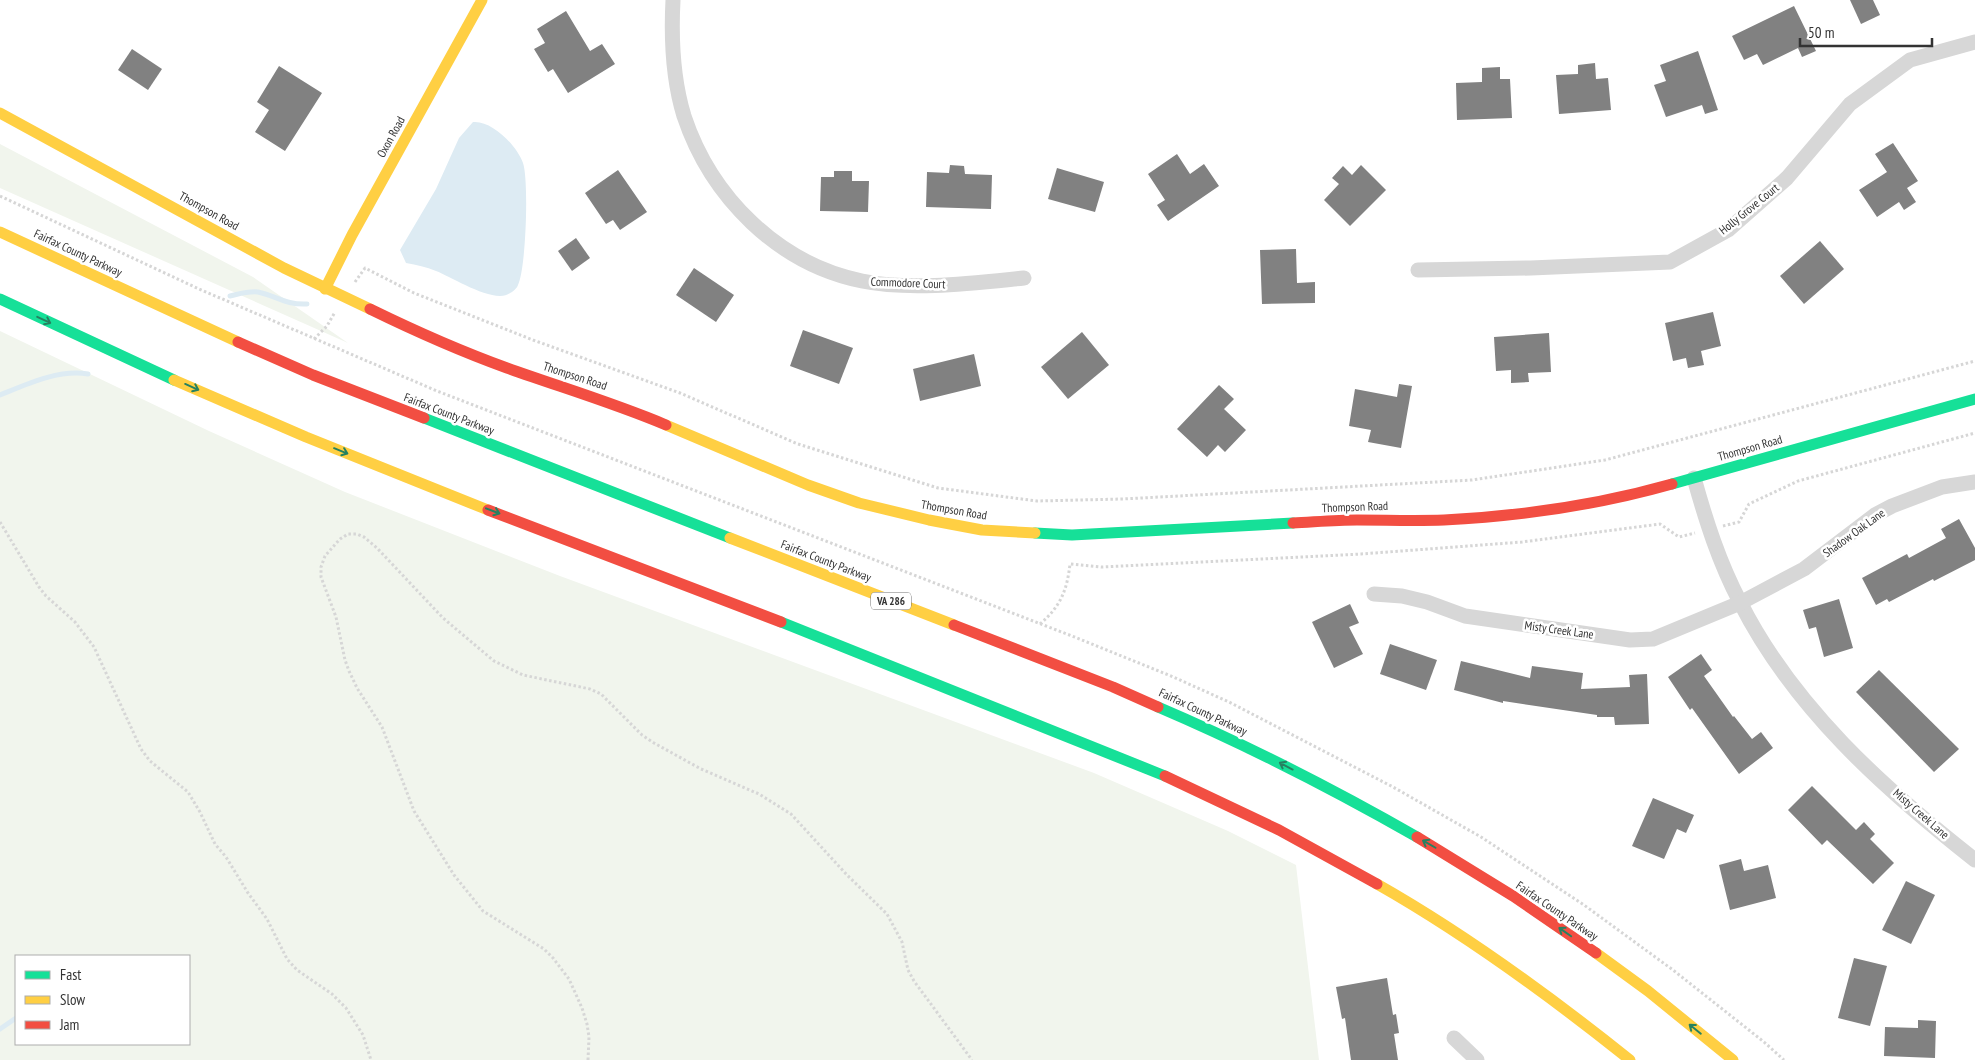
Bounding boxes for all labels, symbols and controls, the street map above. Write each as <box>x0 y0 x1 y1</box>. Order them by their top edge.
scale bar <box>1800 15 1932 47</box>
text: 50 m <box>1808 23 1834 42</box>
street label: Oxon Road <box>373 114 408 160</box>
street label: Holly Grove Court <box>1716 179 1782 237</box>
street label: Thompson Road <box>177 188 242 233</box>
street label: Fairfax County Parkway <box>32 226 125 280</box>
street label: Commodore Court <box>870 274 946 291</box>
one-way arrow <box>36 316 51 325</box>
street label: Thompson Road <box>541 358 609 393</box>
one-way arrow <box>184 383 199 393</box>
street label: Fairfax County Parkway <box>402 389 497 438</box>
street label: Thompson Road <box>1716 431 1784 464</box>
one-way arrow <box>333 447 349 456</box>
street label: Thompson Road <box>920 496 988 523</box>
street label: Thompson Road <box>1322 498 1388 515</box>
street label: Shadow Oak Lane <box>1820 505 1888 560</box>
one-way arrow <box>484 507 500 516</box>
street label: Fairfax County Parkway <box>779 536 874 585</box>
road number: VA 286 <box>871 592 911 610</box>
street label: Misty Creek Lane <box>1524 617 1595 642</box>
street label: Fairfax County Parkway <box>1157 685 1250 739</box>
one-way arrow <box>1279 761 1294 771</box>
street label: Misty Creek Lane <box>1890 785 1952 842</box>
one-way arrow <box>1422 839 1436 849</box>
street label: Fairfax County Parkway <box>1513 878 1602 944</box>
one-way arrow <box>1558 927 1572 937</box>
legend <box>15 955 190 1045</box>
text: Fast <box>60 965 81 984</box>
text: Slow <box>60 990 85 1009</box>
text: Jam <box>59 1015 79 1034</box>
one-way arrow <box>1689 1024 1702 1035</box>

